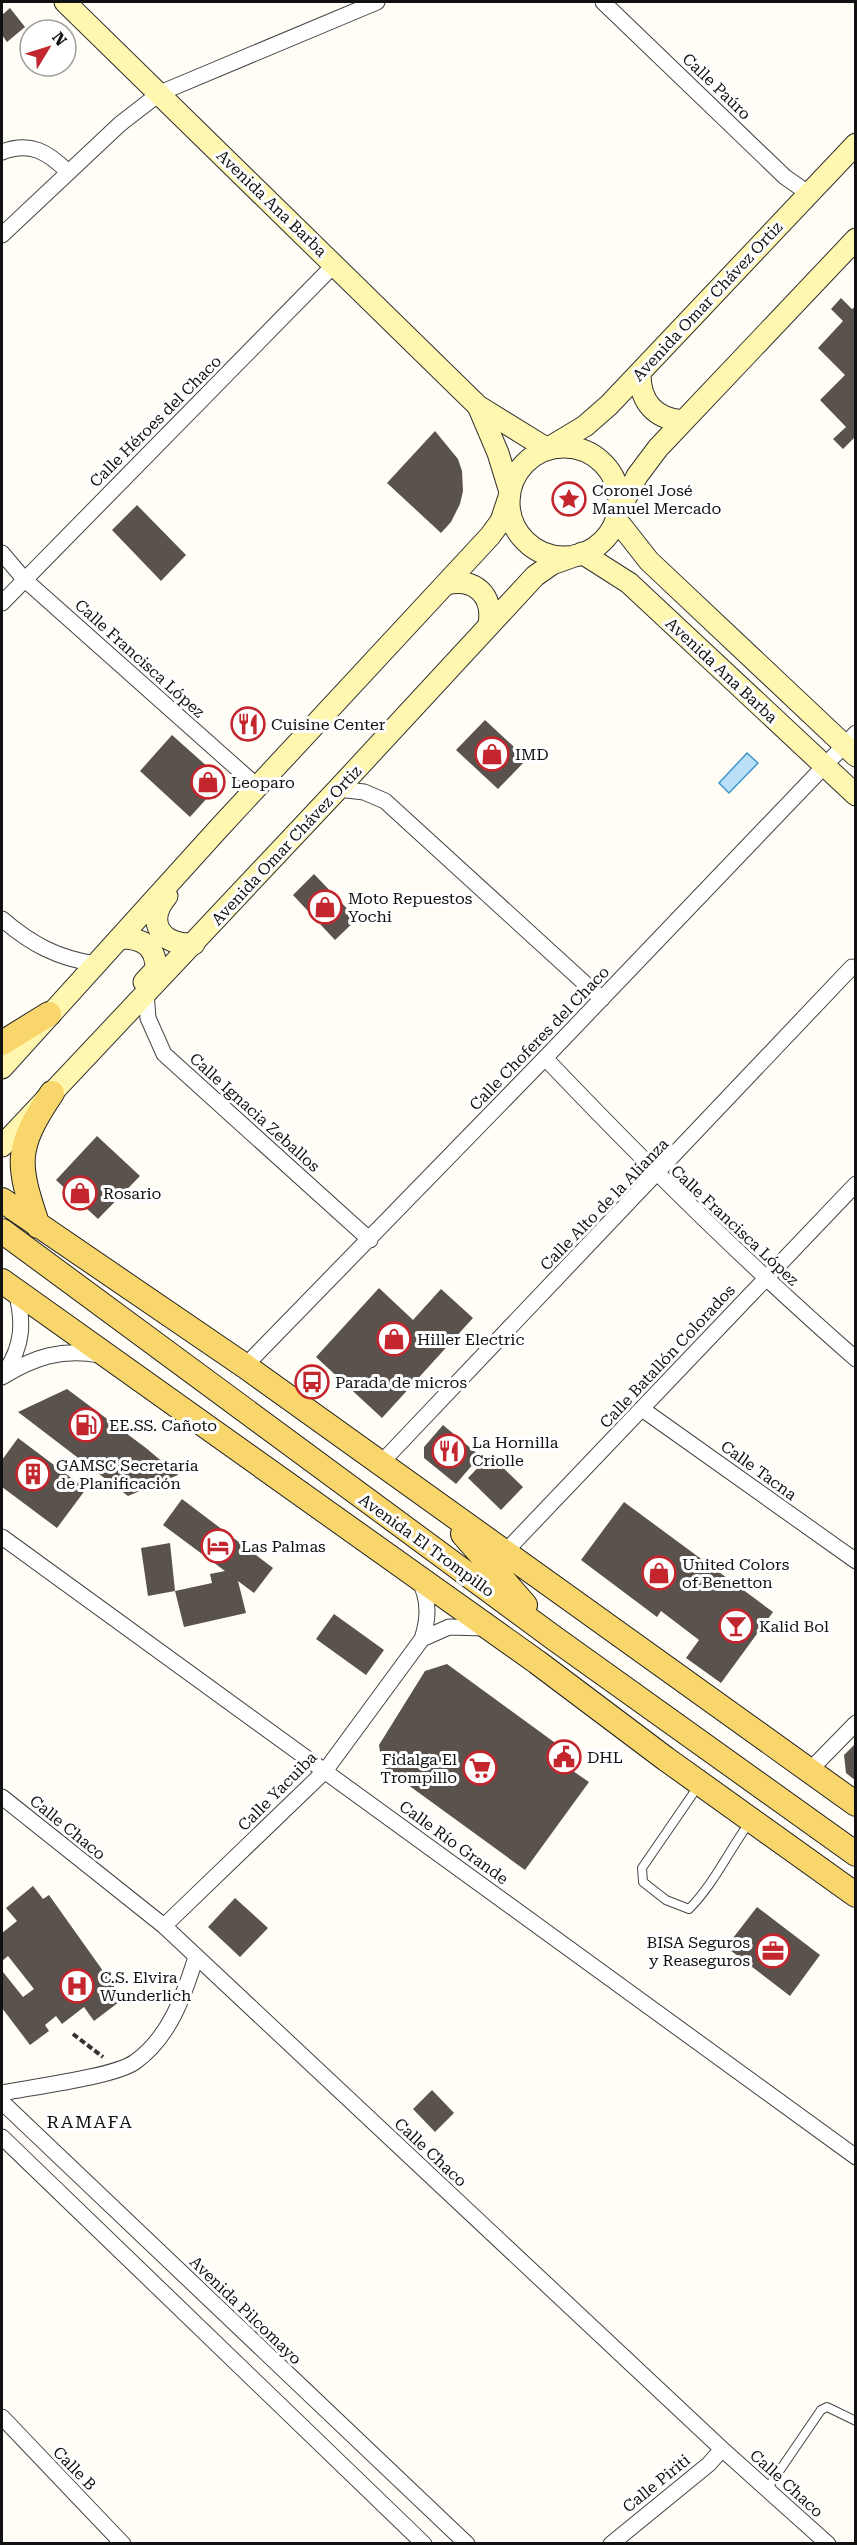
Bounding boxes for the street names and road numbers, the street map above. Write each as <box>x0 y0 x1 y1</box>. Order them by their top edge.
street label: Calle Paúro <box>679 49 755 124</box>
street label: Avenida Ana Barba <box>213 146 331 261</box>
street label: Avenida Omar Chávez Ortiz <box>629 217 787 385</box>
street label: Calle Héroes del Chaco <box>86 351 225 491</box>
street label: Calle Francisca López <box>71 595 209 722</box>
street label: Avenida Ana Barba <box>662 614 782 727</box>
street label: Avenida Omar Chávez Ortiz <box>208 761 366 929</box>
street label: Calle Choferes del Chaco <box>465 962 613 1114</box>
street label: Calle Ignacia Zeballos <box>186 1049 324 1176</box>
street label: Calle Alto de la Alianza <box>536 1134 673 1274</box>
street label: Calle Francisca López <box>667 1161 803 1290</box>
street label: Calle Batallón Colorados <box>596 1280 739 1432</box>
street label: Calle Tacna <box>717 1437 801 1504</box>
street label: Avenida El Trompillo <box>355 1490 498 1601</box>
street label: Calle Yacuiba <box>234 1748 321 1835</box>
street label: Calle Chaco <box>26 1791 110 1864</box>
street label: Calle Río Grande <box>396 1797 512 1888</box>
street label: Calle Chaco <box>391 2114 471 2191</box>
street label: Avenida Pilcomayo <box>186 2252 306 2369</box>
street label: Calle B <box>49 2442 100 2494</box>
street label: Calle Chaco <box>746 2446 827 2521</box>
street label: Calle Piriti <box>619 2450 694 2516</box>

